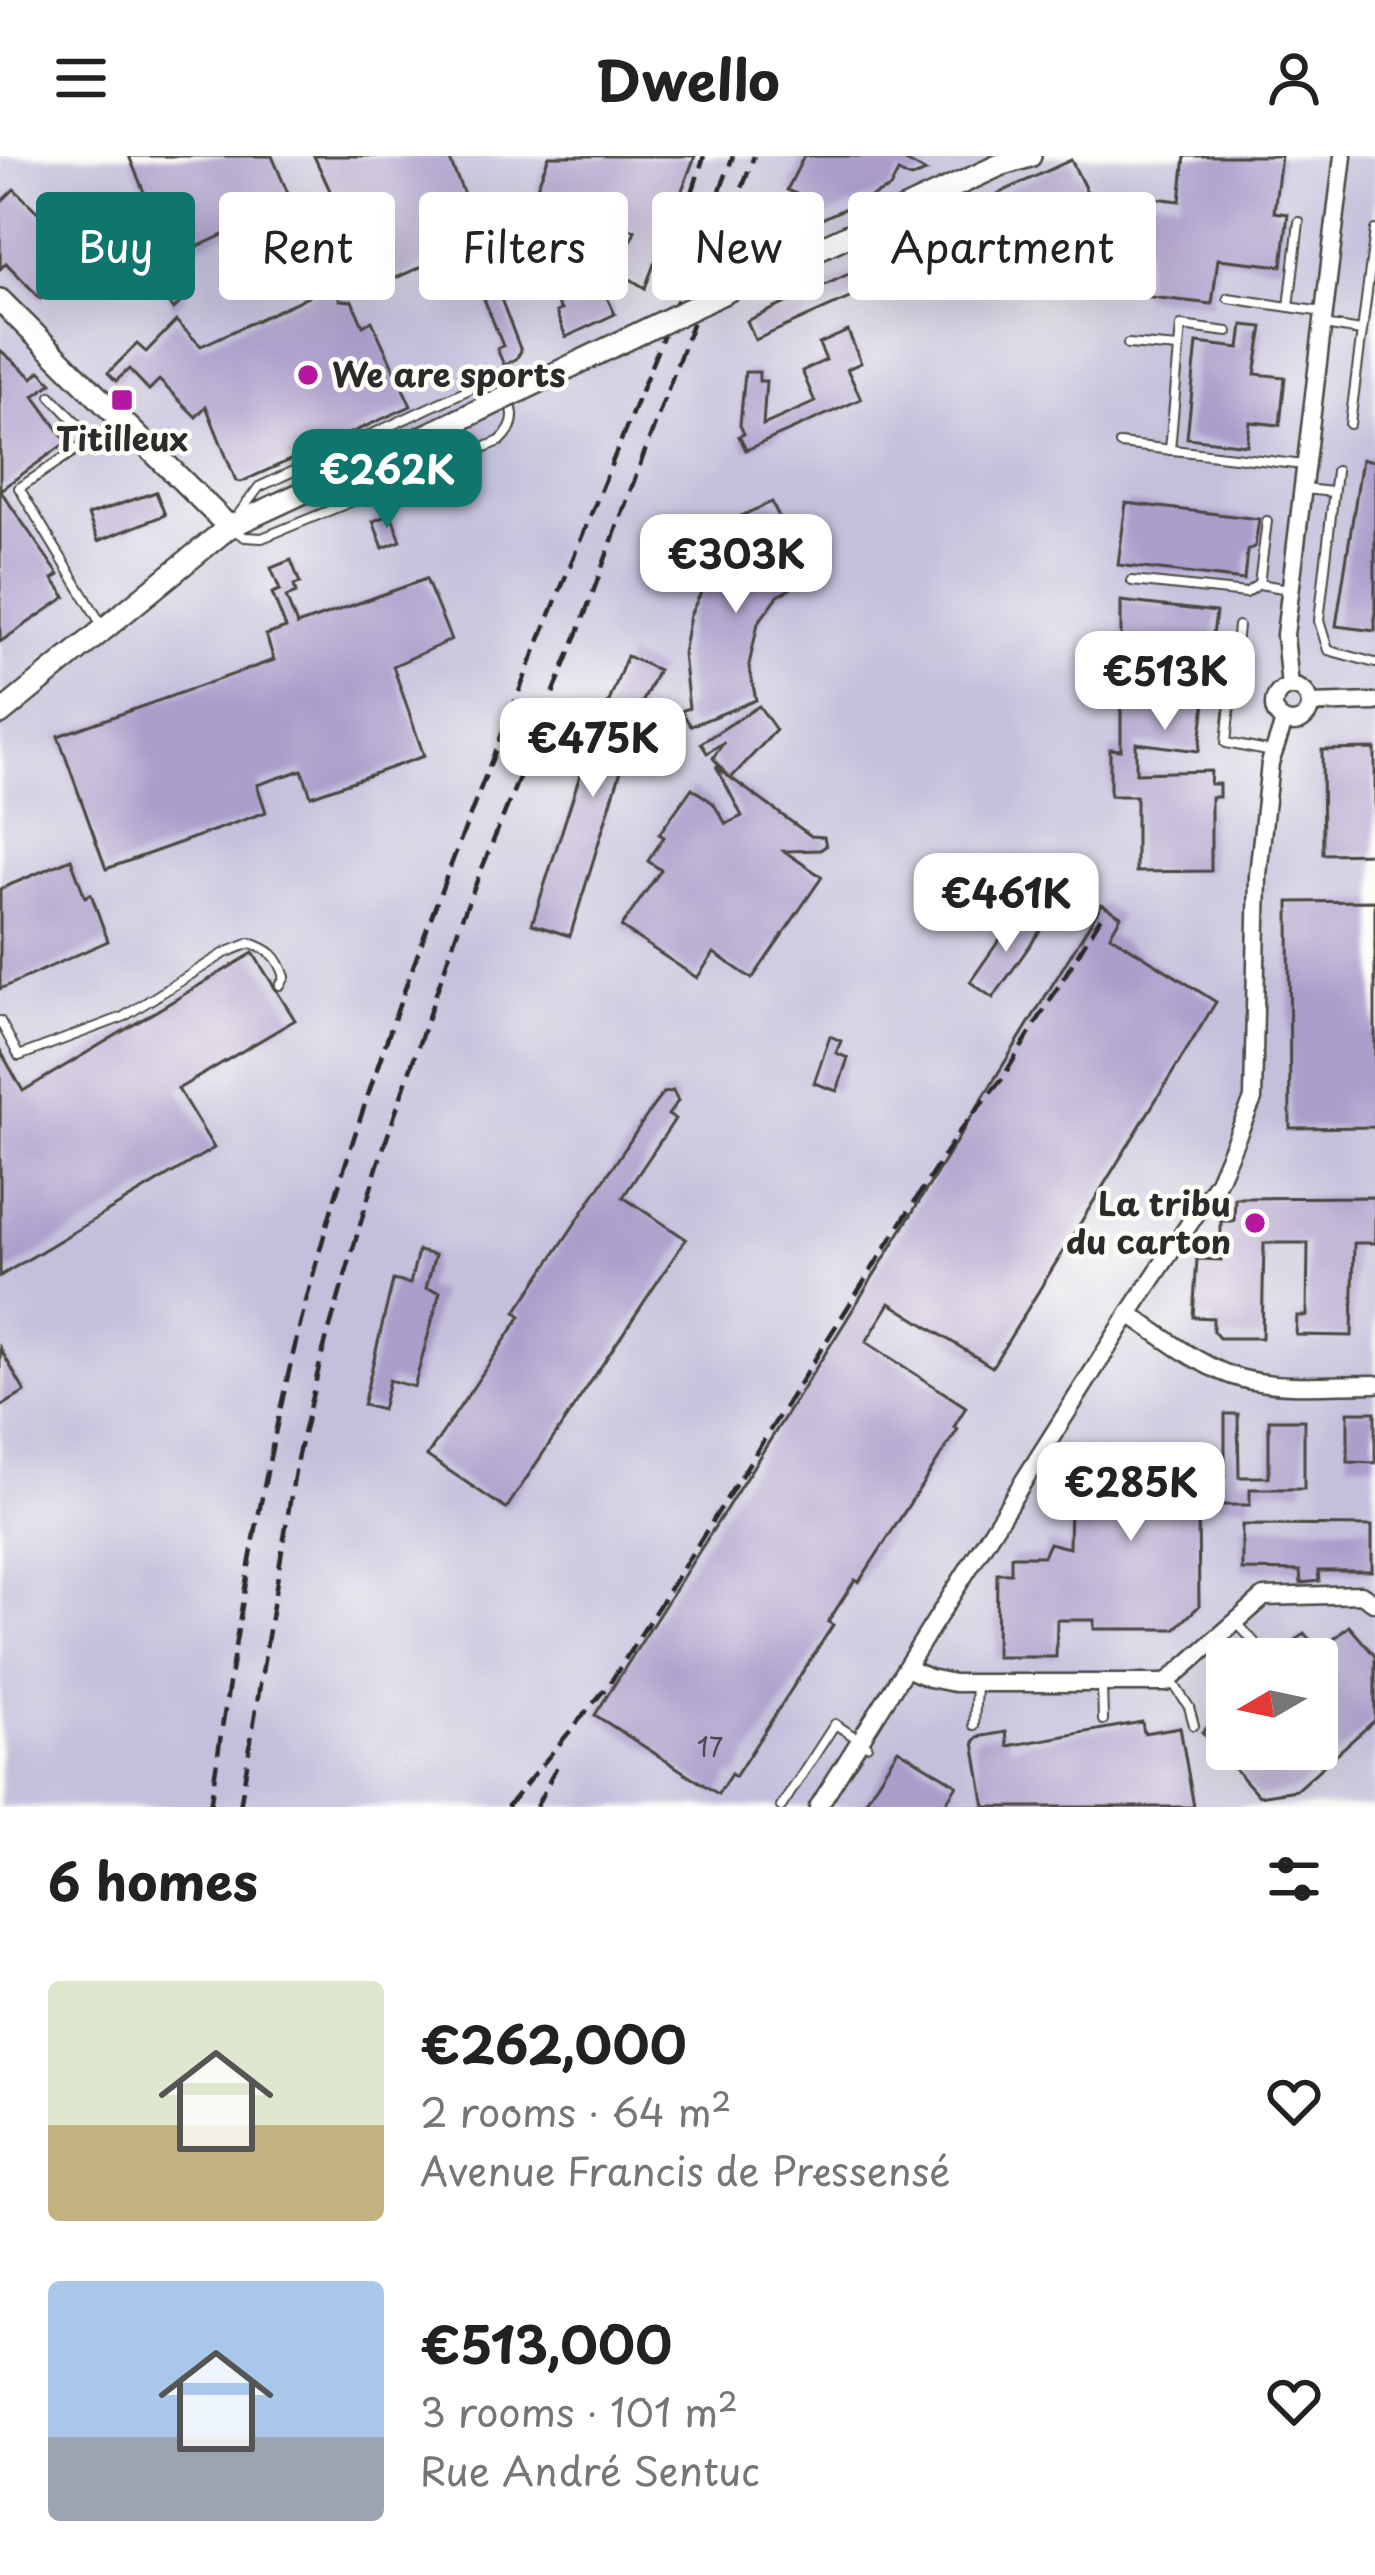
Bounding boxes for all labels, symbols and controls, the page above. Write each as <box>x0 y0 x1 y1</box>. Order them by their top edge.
text: Dwello <box>595 38 780 119</box>
icon: menu <box>48 45 114 111</box>
icon: person <box>1261 45 1327 111</box>
chip: Buy <box>36 192 195 300</box>
chip: Rent <box>219 192 395 300</box>
chip: Filters <box>419 192 628 300</box>
chip: New <box>652 192 824 300</box>
chip: Apartment <box>848 192 1156 300</box>
place label: We are sports <box>332 348 566 398</box>
marker: We are sports <box>295 362 321 388</box>
marker: Titilleux <box>109 387 135 413</box>
place label: Titilleux <box>56 412 188 462</box>
pin: €262K <box>303 429 471 531</box>
text: €262K <box>319 438 455 497</box>
pin: €303K <box>652 514 820 616</box>
text: €303K <box>667 523 805 582</box>
pin: €513K <box>1081 631 1249 733</box>
text: €513K <box>1102 640 1228 699</box>
pin: €475K <box>509 698 677 800</box>
text: €475K <box>527 707 659 766</box>
pin: €461K <box>922 853 1090 955</box>
text: €461K <box>941 862 1071 921</box>
place label: La tribu du carton <box>1066 1177 1231 1265</box>
marker: La tribu du carton <box>1242 1210 1268 1236</box>
pin: €285K <box>1047 1442 1215 1544</box>
text: €285K <box>1064 1451 1198 1510</box>
north arrow <box>1206 1638 1338 1770</box>
map controls <box>1206 1638 1338 1770</box>
house number: 17 <box>697 1725 723 1766</box>
text: 6 homes <box>48 1841 258 1918</box>
icon: filters <box>1261 1846 1327 1912</box>
text: €262,000 <box>420 2004 687 2081</box>
icon: home <box>144 2029 288 2173</box>
icon: heart <box>1261 2068 1327 2134</box>
text: 2 rooms · 64 m² <box>420 2081 732 2140</box>
text: Avenue Francis de Pressensé <box>420 2140 951 2199</box>
text: €513,000 <box>420 2304 672 2381</box>
icon: home <box>144 2329 288 2473</box>
icon: heart <box>1261 2368 1327 2434</box>
text: 3 rooms · 101 m² <box>420 2381 738 2440</box>
text: Rue André Sentuc <box>420 2440 760 2499</box>

